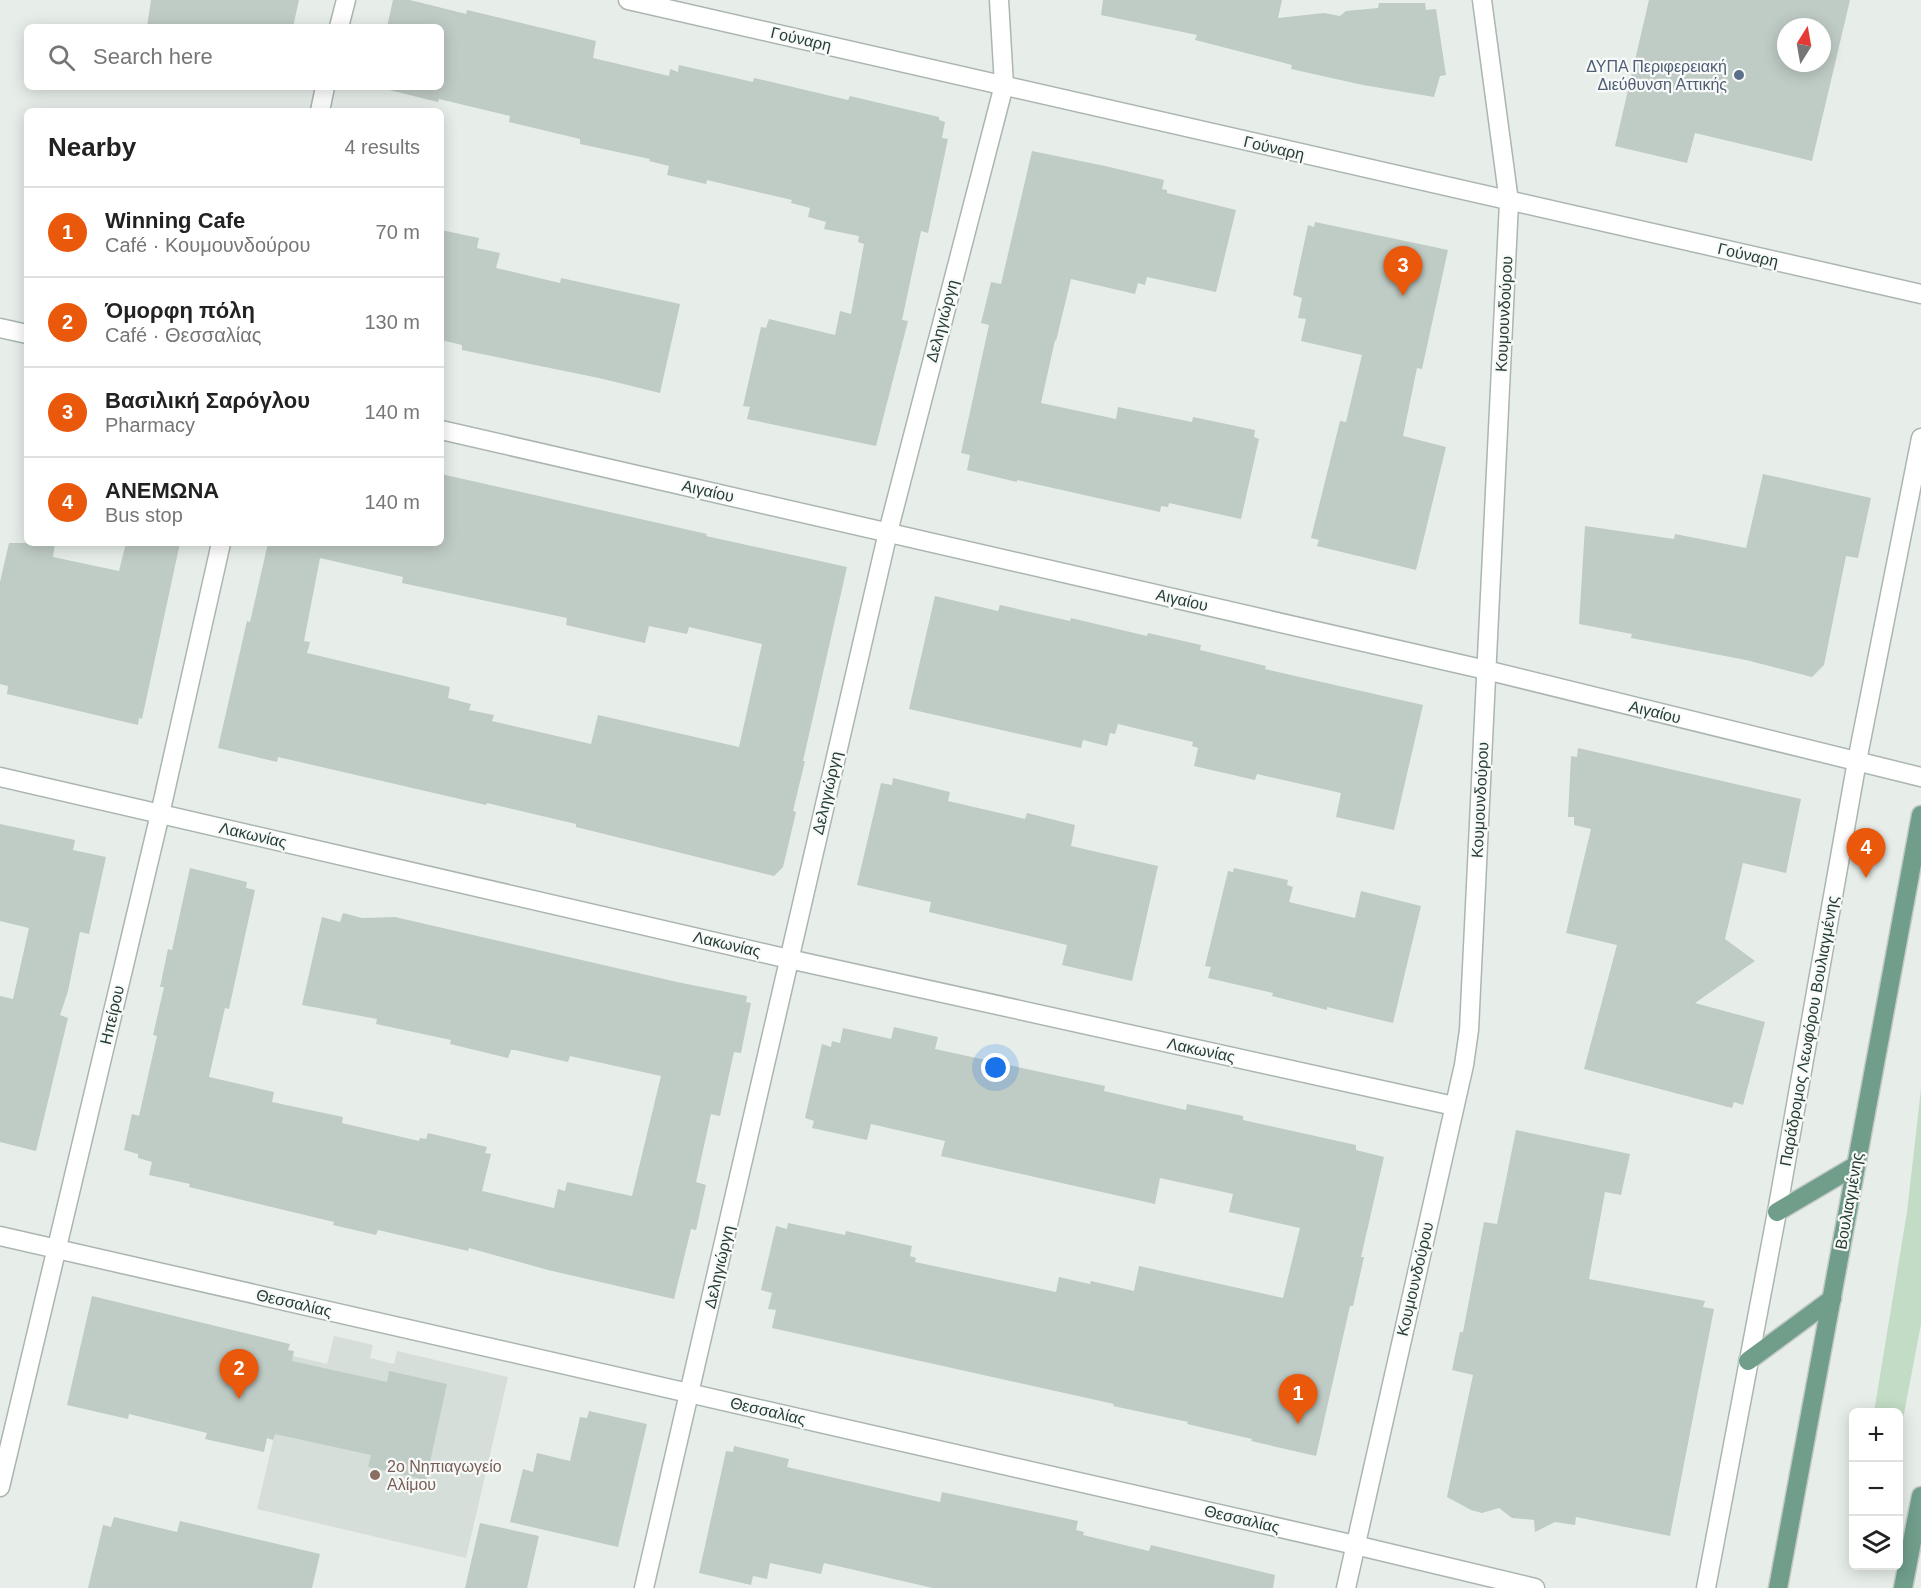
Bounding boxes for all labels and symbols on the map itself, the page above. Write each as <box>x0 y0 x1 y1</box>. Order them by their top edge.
north arrow <box>1777 18 1831 72</box>
street label: Γούναρη <box>769 24 833 54</box>
place label: ΔΥΠΑ Περιφερειακή Διεύθυνση Αττικής <box>1586 58 1727 93</box>
marker: ΔΥΠΑ Περιφερειακή Διεύθυνση Αττικής <box>1732 68 1746 82</box>
street label: Γούναρη <box>1242 133 1306 163</box>
street label: Γούναρη <box>1716 240 1780 270</box>
pin: 3 <box>1384 246 1422 296</box>
street label: Κουμουνδούρου <box>1492 255 1516 373</box>
street label: Δεληγιώργη <box>923 278 961 364</box>
street label: Αιγαίου <box>680 477 736 505</box>
street label: Αιγαίου <box>1154 586 1210 614</box>
street label: Αιγαίου <box>1627 697 1683 727</box>
street label: Κουμουνδούρου <box>1468 741 1492 859</box>
street label: Δεληγιώργη <box>809 750 845 836</box>
street label: Λακωνίας <box>218 819 289 851</box>
pin: 4 <box>1846 828 1886 878</box>
street label: Παράδρομος Λεωφόρου Βουλιαγμένης <box>1777 894 1841 1168</box>
street label: Λακωνίας <box>692 928 763 960</box>
street label: Ηπείρου <box>97 984 127 1046</box>
street label: Λακωνίας <box>1166 1035 1237 1066</box>
your location <box>981 1053 1010 1082</box>
street label: Βουλιαγμένης <box>1832 1151 1866 1251</box>
street label: Κουμουνδούρου <box>1394 1220 1436 1338</box>
street label: Δεληγιώργη <box>701 1224 737 1310</box>
street label: Θεσσαλίας <box>255 1286 334 1320</box>
pin: 2 <box>220 1350 258 1399</box>
pin: 1 <box>1278 1374 1318 1424</box>
street label: Θεσσαλίας <box>729 1394 808 1428</box>
place label: 2ο Νηπιαγωγείο Αλίμου <box>387 1458 502 1493</box>
marker: 2ο Νηπιαγωγείο Αλίμου <box>368 1468 382 1482</box>
street label: Θεσσαλίας <box>1203 1502 1282 1536</box>

